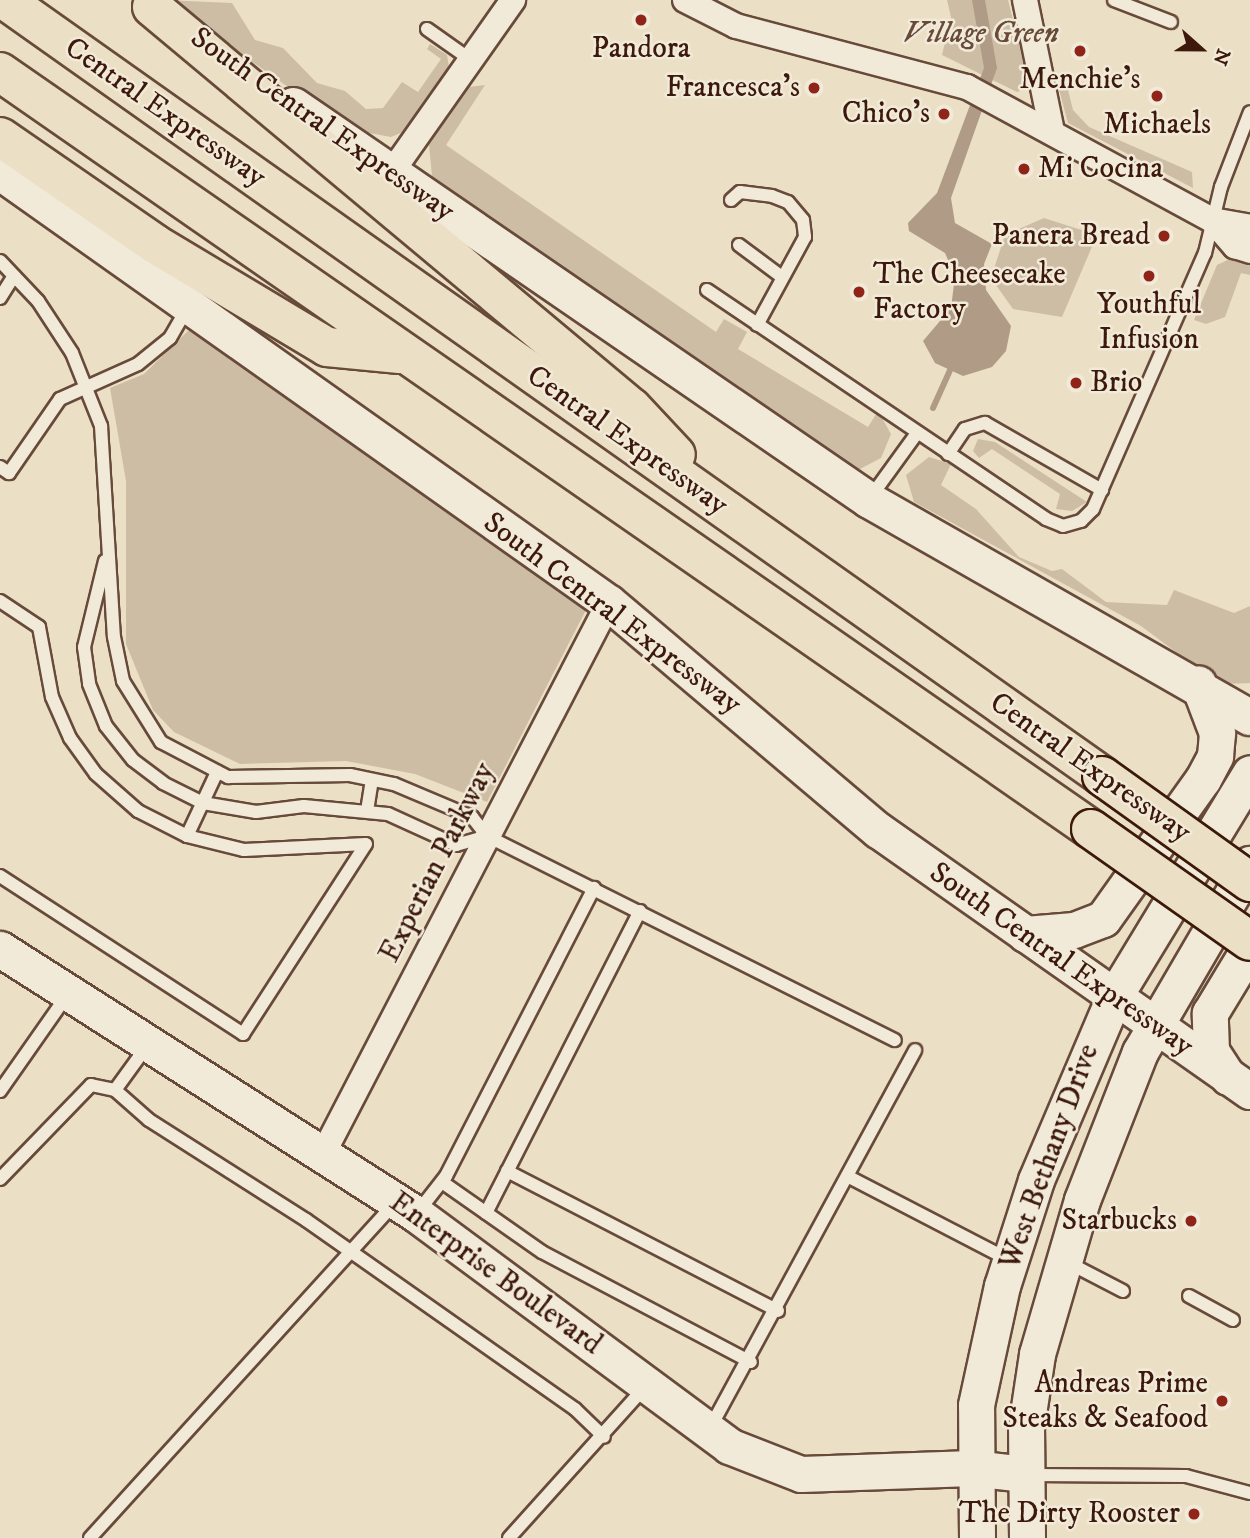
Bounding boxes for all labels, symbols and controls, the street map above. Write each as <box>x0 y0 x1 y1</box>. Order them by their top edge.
marker: Pandora <box>633 12 649 28</box>
north arrow <box>1166 14 1236 84</box>
park label: Village Green <box>903 16 1059 52</box>
street label: South Central Expressway <box>183 20 461 230</box>
street label: Central Expressway <box>57 30 273 196</box>
place label: Pandora <box>591 31 691 67</box>
marker: Menchie's <box>1072 43 1088 59</box>
text: N <box>1208 45 1235 68</box>
place label: Menchie's <box>1019 62 1141 98</box>
place label: Francesca's <box>666 70 800 106</box>
marker: Francesca's <box>806 80 822 96</box>
marker: Michaels <box>1149 88 1165 104</box>
place label: Chico's <box>842 96 930 132</box>
marker: Chico's <box>936 106 952 122</box>
place label: Michaels <box>1103 107 1211 143</box>
place label: Mi Cocina <box>1038 151 1163 187</box>
marker: Mi Cocina <box>1016 161 1032 177</box>
place label: Panera Bread <box>991 218 1150 254</box>
marker: Panera Bread <box>1156 228 1172 244</box>
place label: The Cheesecake Factory <box>873 257 1066 328</box>
marker: Youthful Infusion <box>1141 268 1157 284</box>
marker: The Cheesecake Factory <box>851 284 867 300</box>
place label: Youthful Infusion <box>1097 287 1201 358</box>
street label: Central Expressway <box>519 358 735 524</box>
place label: Brio <box>1090 365 1142 401</box>
marker: Brio <box>1068 375 1084 391</box>
street label: South Central Expressway <box>476 505 748 723</box>
street label: Central Expressway <box>982 685 1198 851</box>
street label: Experian Parkway <box>372 757 504 969</box>
street label: South Central Expressway <box>922 855 1200 1065</box>
street label: West Bethany Drive <box>993 1040 1107 1274</box>
street label: Enterprise Boulevard <box>382 1185 608 1363</box>
place label: Starbucks <box>1061 1203 1177 1239</box>
marker: Starbucks <box>1183 1213 1199 1229</box>
place label: Andreas Prime Steaks & Seafood <box>1002 1366 1208 1436</box>
marker: Andreas Prime Steaks & Seafood <box>1214 1393 1230 1409</box>
place label: The Dirty Rooster <box>959 1496 1180 1532</box>
marker: The Dirty Rooster <box>1186 1506 1202 1522</box>

